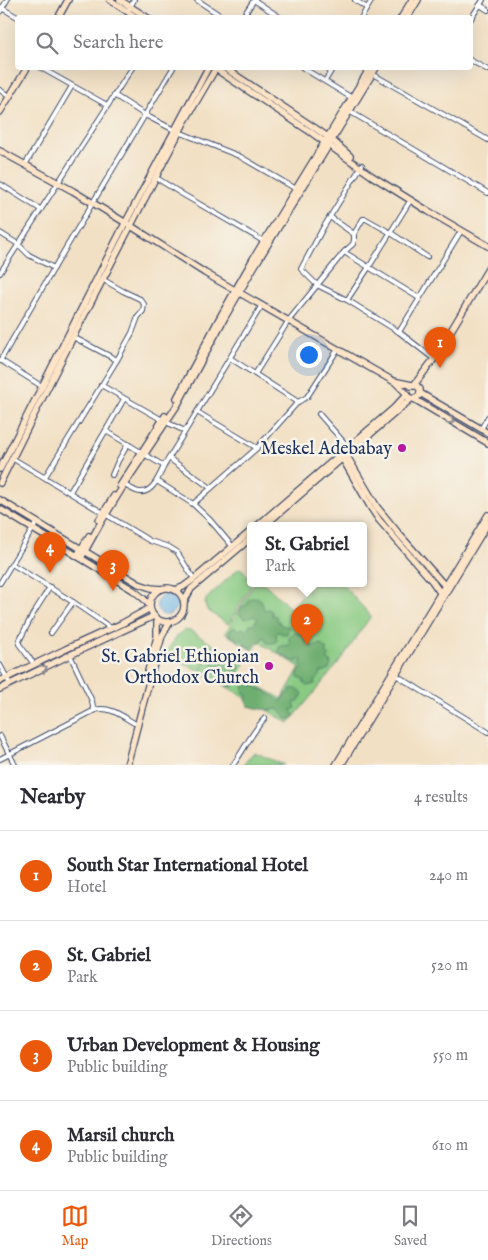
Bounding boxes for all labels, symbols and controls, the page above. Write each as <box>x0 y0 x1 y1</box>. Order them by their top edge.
search box <box>15 15 473 70</box>
icon: search <box>33 29 61 57</box>
text: Search here <box>73 31 164 55</box>
pin: 1 <box>424 327 456 368</box>
your location <box>296 342 322 368</box>
one-way arrow <box>446 414 455 424</box>
place label: Meskel Adebabay <box>260 438 392 461</box>
marker: Meskel Adebabay <box>396 442 408 454</box>
popup <box>247 522 367 587</box>
pin: 4 <box>34 532 66 573</box>
text: St. Gabriel <box>265 533 349 557</box>
pin: 3 <box>97 550 129 591</box>
text: Park <box>265 557 296 577</box>
pin: 2 <box>291 604 323 645</box>
place label: St. Gabriel Ethiopian Orthodox Church <box>101 646 259 690</box>
marker: St. Gabriel Ethiopian Orthodox Church <box>263 660 275 672</box>
one-way arrow <box>39 663 48 674</box>
text: Nearby <box>20 784 85 811</box>
text: 4 results <box>414 788 468 808</box>
text: South Star International Hotel <box>67 854 308 878</box>
text: 1 <box>33 866 39 886</box>
text: 240 m <box>429 866 468 886</box>
text: Hotel <box>67 878 106 898</box>
text: St. Gabriel <box>67 944 151 968</box>
text: 2 <box>32 956 40 976</box>
text: 520 m <box>431 956 468 976</box>
text: Park <box>67 968 97 988</box>
text: Urban Development & Housing <box>67 1034 320 1058</box>
text: 3 <box>33 1046 39 1066</box>
text: 550 m <box>433 1046 468 1066</box>
text: Public building <box>67 1058 167 1078</box>
text: Marsil church <box>67 1124 174 1148</box>
text: 4 <box>32 1136 40 1156</box>
text: 610 m <box>432 1136 468 1156</box>
text: Public building <box>67 1148 167 1168</box>
tab: Map <box>61 1202 89 1250</box>
tab: Directions <box>211 1202 272 1250</box>
tab: Saved <box>394 1202 427 1250</box>

